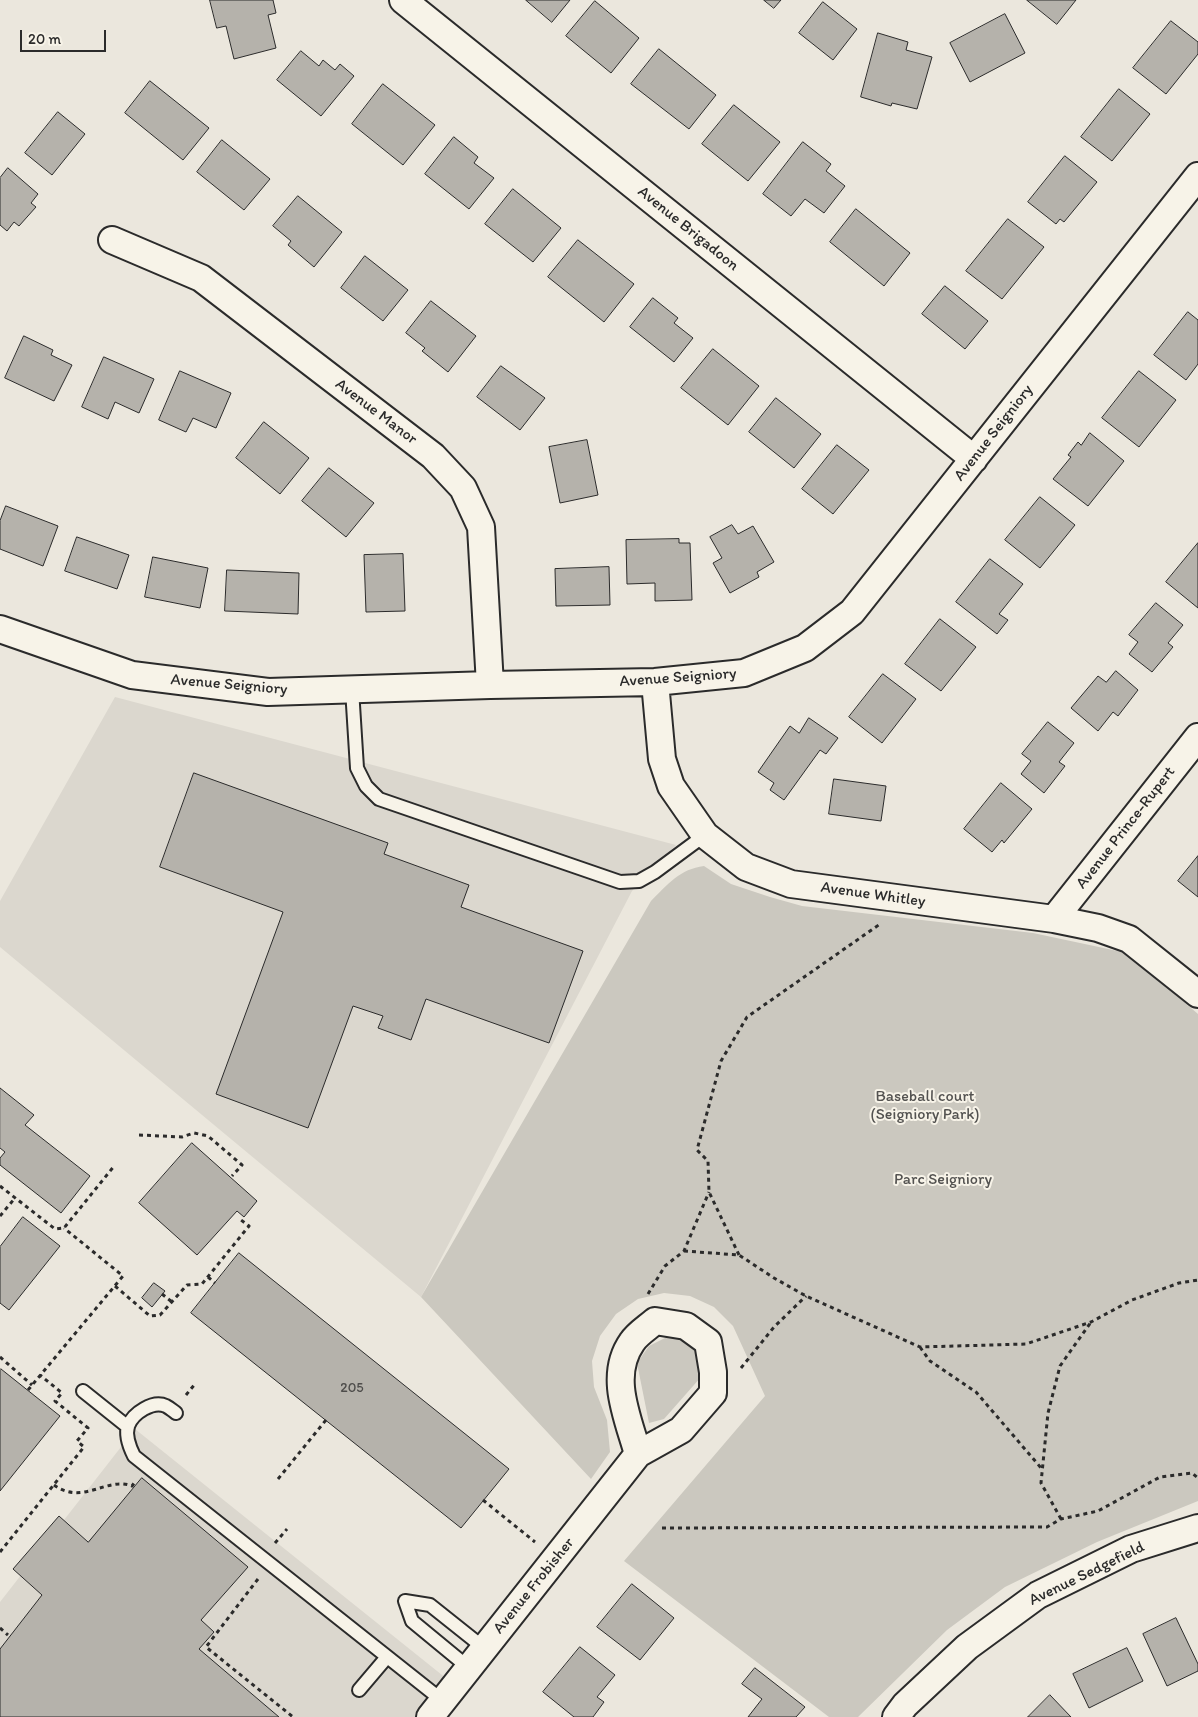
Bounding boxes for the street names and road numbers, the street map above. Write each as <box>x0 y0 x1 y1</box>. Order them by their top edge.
street label: Avenue Brigadoon <box>634 182 742 276</box>
street label: Avenue Manor <box>331 375 421 449</box>
street label: Avenue Seigniory <box>950 381 1038 485</box>
street label: Avenue Seigniory <box>619 664 737 692</box>
street label: Avenue Seigniory <box>170 670 288 700</box>
street label: Avenue Prince-Rupert <box>1072 763 1180 893</box>
street label: Avenue Whitley <box>819 878 927 912</box>
street label: Avenue Frobisher <box>489 1534 579 1638</box>
street label: Avenue Sedgefield <box>1026 1538 1148 1610</box>

